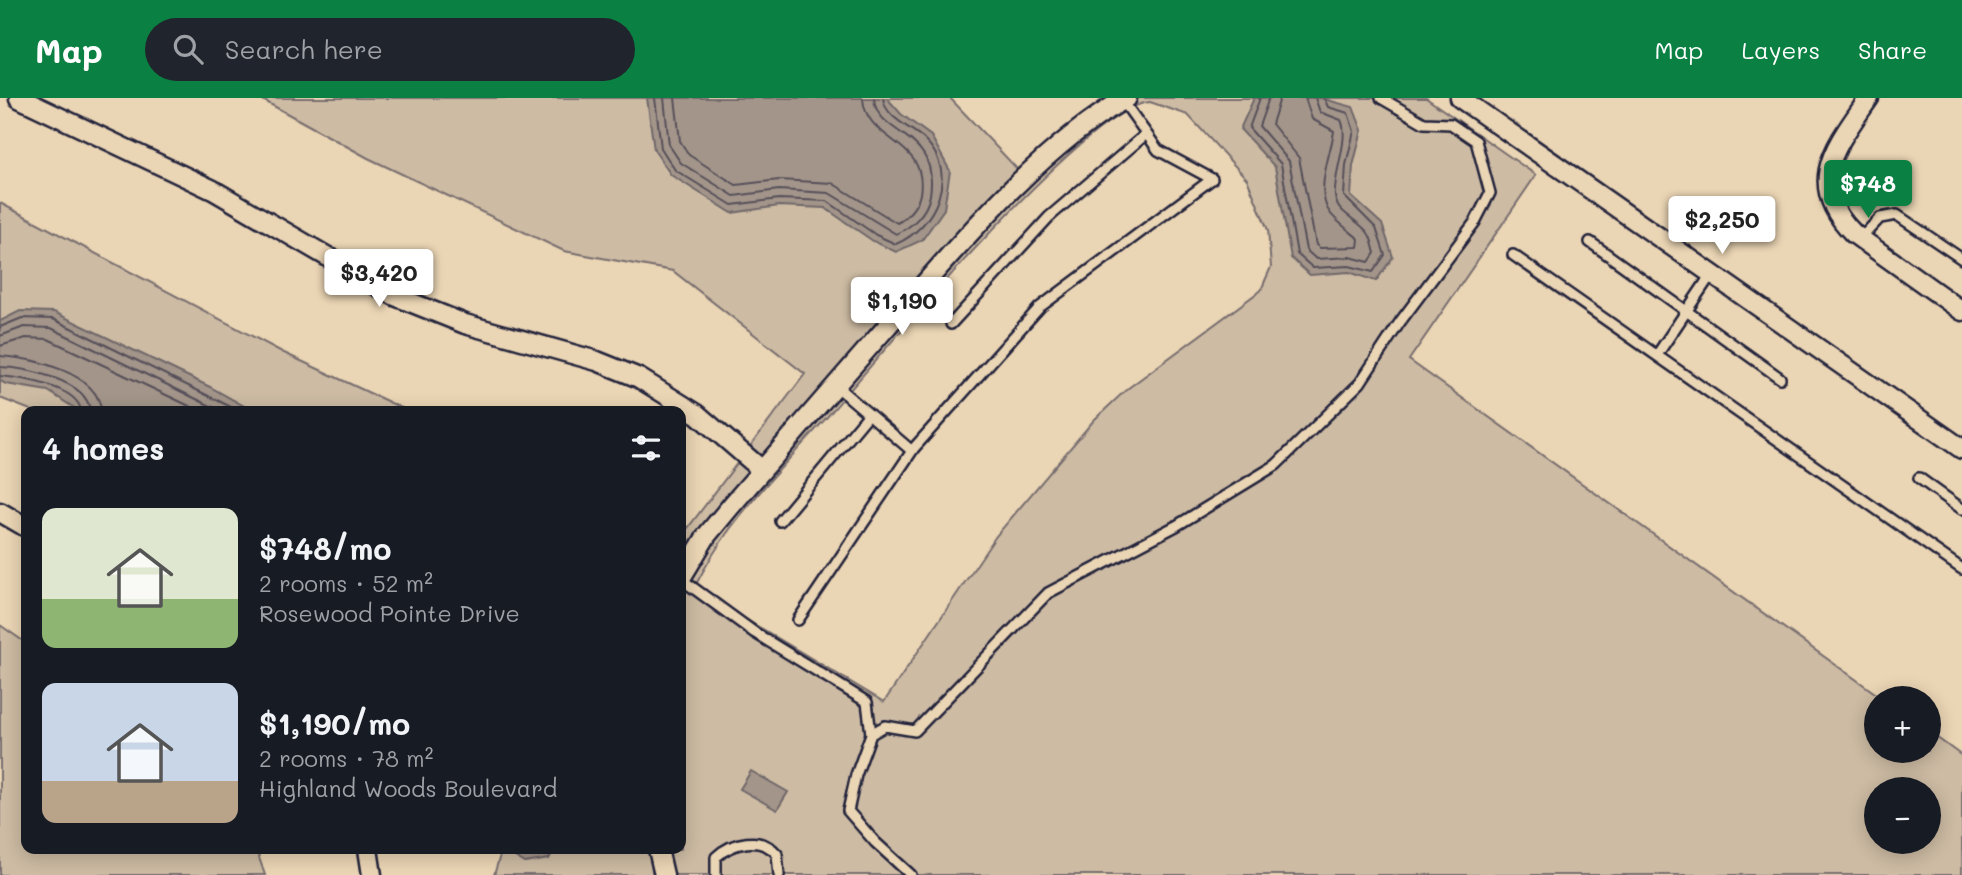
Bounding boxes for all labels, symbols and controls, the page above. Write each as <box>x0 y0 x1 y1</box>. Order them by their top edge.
search box <box>145 18 635 81</box>
text: Map <box>35 28 103 71</box>
icon: search <box>169 30 207 68</box>
text: Search here <box>225 32 383 66</box>
text: Map <box>1655 34 1703 65</box>
text: Layers <box>1741 34 1820 65</box>
text: Share <box>1858 34 1927 65</box>
pin: $748 <box>1827 160 1909 220</box>
text: $748 <box>1840 168 1896 198</box>
pin: $2,250 <box>1665 197 1779 256</box>
text: $2,250 <box>1684 204 1760 234</box>
pin: $3,420 <box>322 250 436 309</box>
text: $3,420 <box>340 257 418 287</box>
pin: $1,190 <box>845 278 959 337</box>
text: $1,190 <box>867 285 937 315</box>
text: 4 homes <box>42 428 164 468</box>
icon: filters <box>627 429 665 467</box>
text: $748/mo <box>259 528 391 568</box>
icon: home <box>98 536 182 620</box>
text: 2 rooms · 52 m² <box>259 568 433 598</box>
text: Rosewood Pointe Drive <box>259 598 520 628</box>
map controls <box>1864 686 1941 854</box>
button: + <box>1864 686 1941 763</box>
text: $1,190/mo <box>259 703 410 743</box>
icon: home <box>98 711 182 795</box>
text: 2 rooms · 78 m² <box>259 743 433 773</box>
text: Highland Woods Boulevard <box>259 773 557 803</box>
button: − <box>1864 777 1941 854</box>

